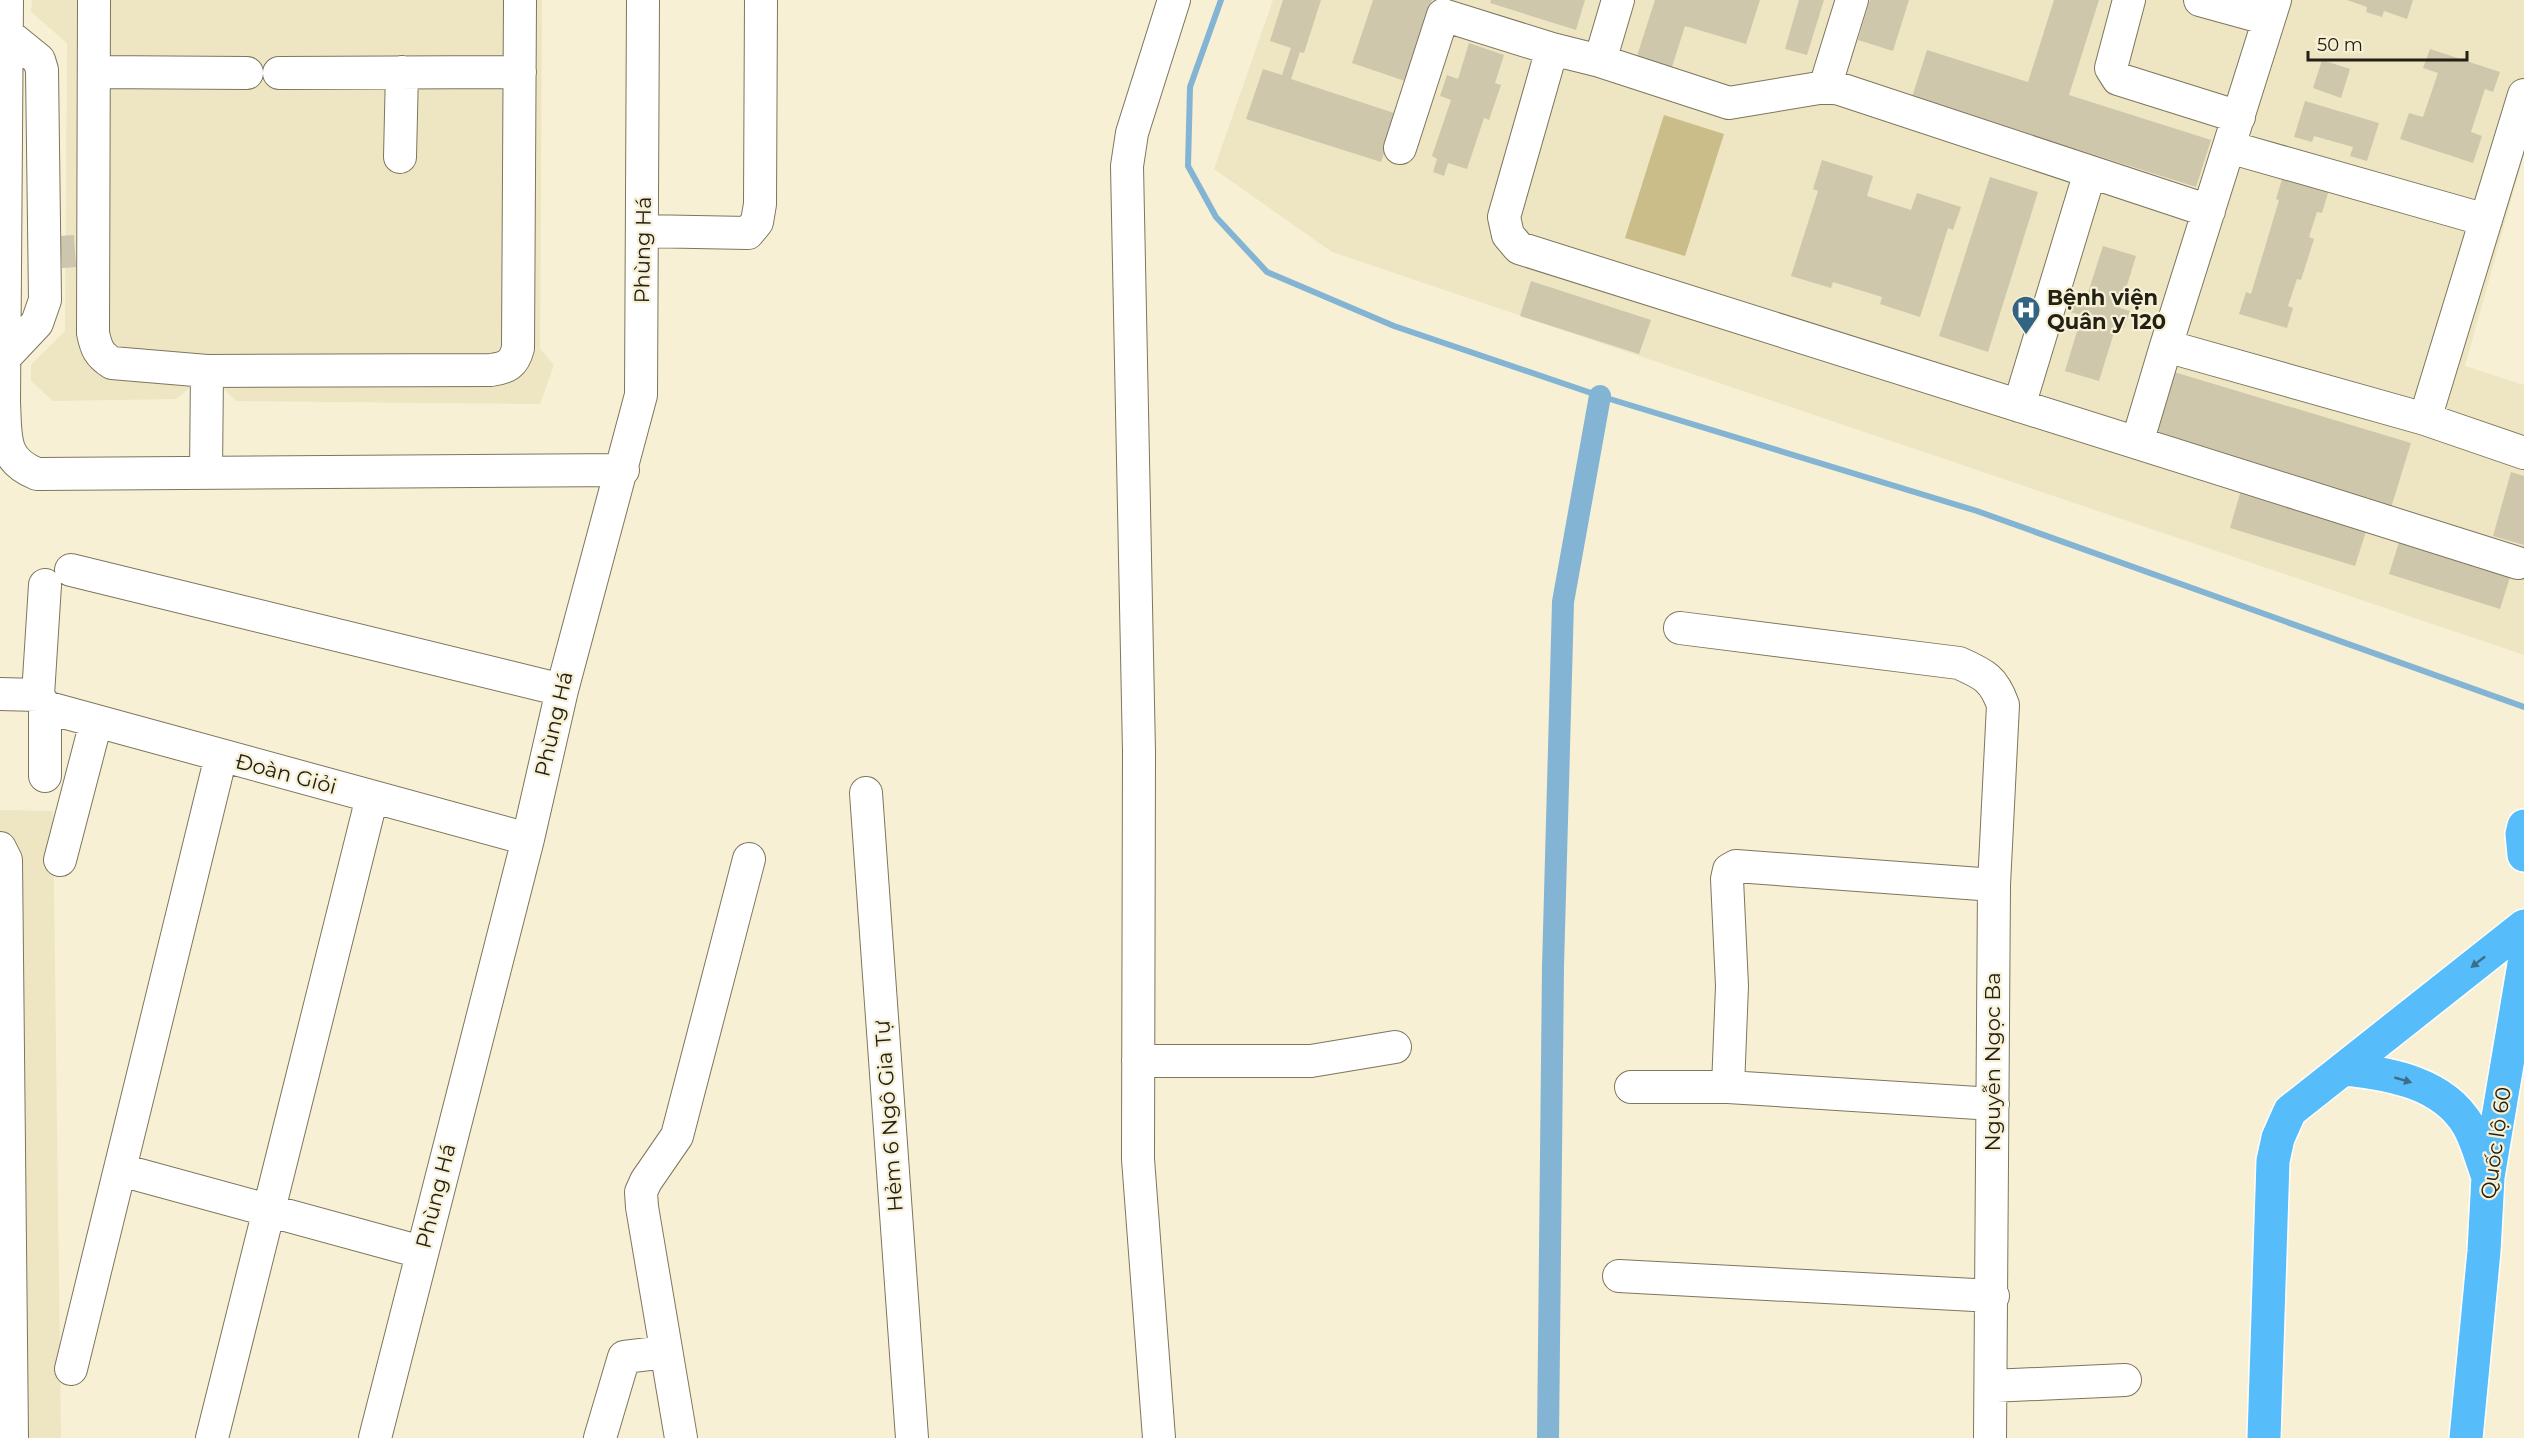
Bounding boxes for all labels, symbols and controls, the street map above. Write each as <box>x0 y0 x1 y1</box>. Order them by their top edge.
scale bar <box>2308 24 2467 62</box>
text: 50 m <box>2317 34 2363 56</box>
street label: Phùng Há <box>629 196 656 304</box>
place label: Bệnh viện Quân y 120 <box>2047 285 2166 334</box>
hospital icon: Bệnh viện Quân y 120 <box>2010 294 2042 336</box>
street label: Phùng Há <box>529 669 578 779</box>
street label: Đoàn Giỏi <box>233 748 339 799</box>
one-way arrow <box>2470 955 2485 967</box>
street label: Nguyễn Ngọc Ba <box>1980 972 2005 1152</box>
street label: Hẻm 6 Ngô Gia Tự <box>869 1020 908 1213</box>
one-way arrow <box>2394 1075 2413 1085</box>
street label: Quốc lộ 60 <box>2475 1085 2516 1201</box>
street label: Phùng Há <box>410 1141 461 1251</box>

